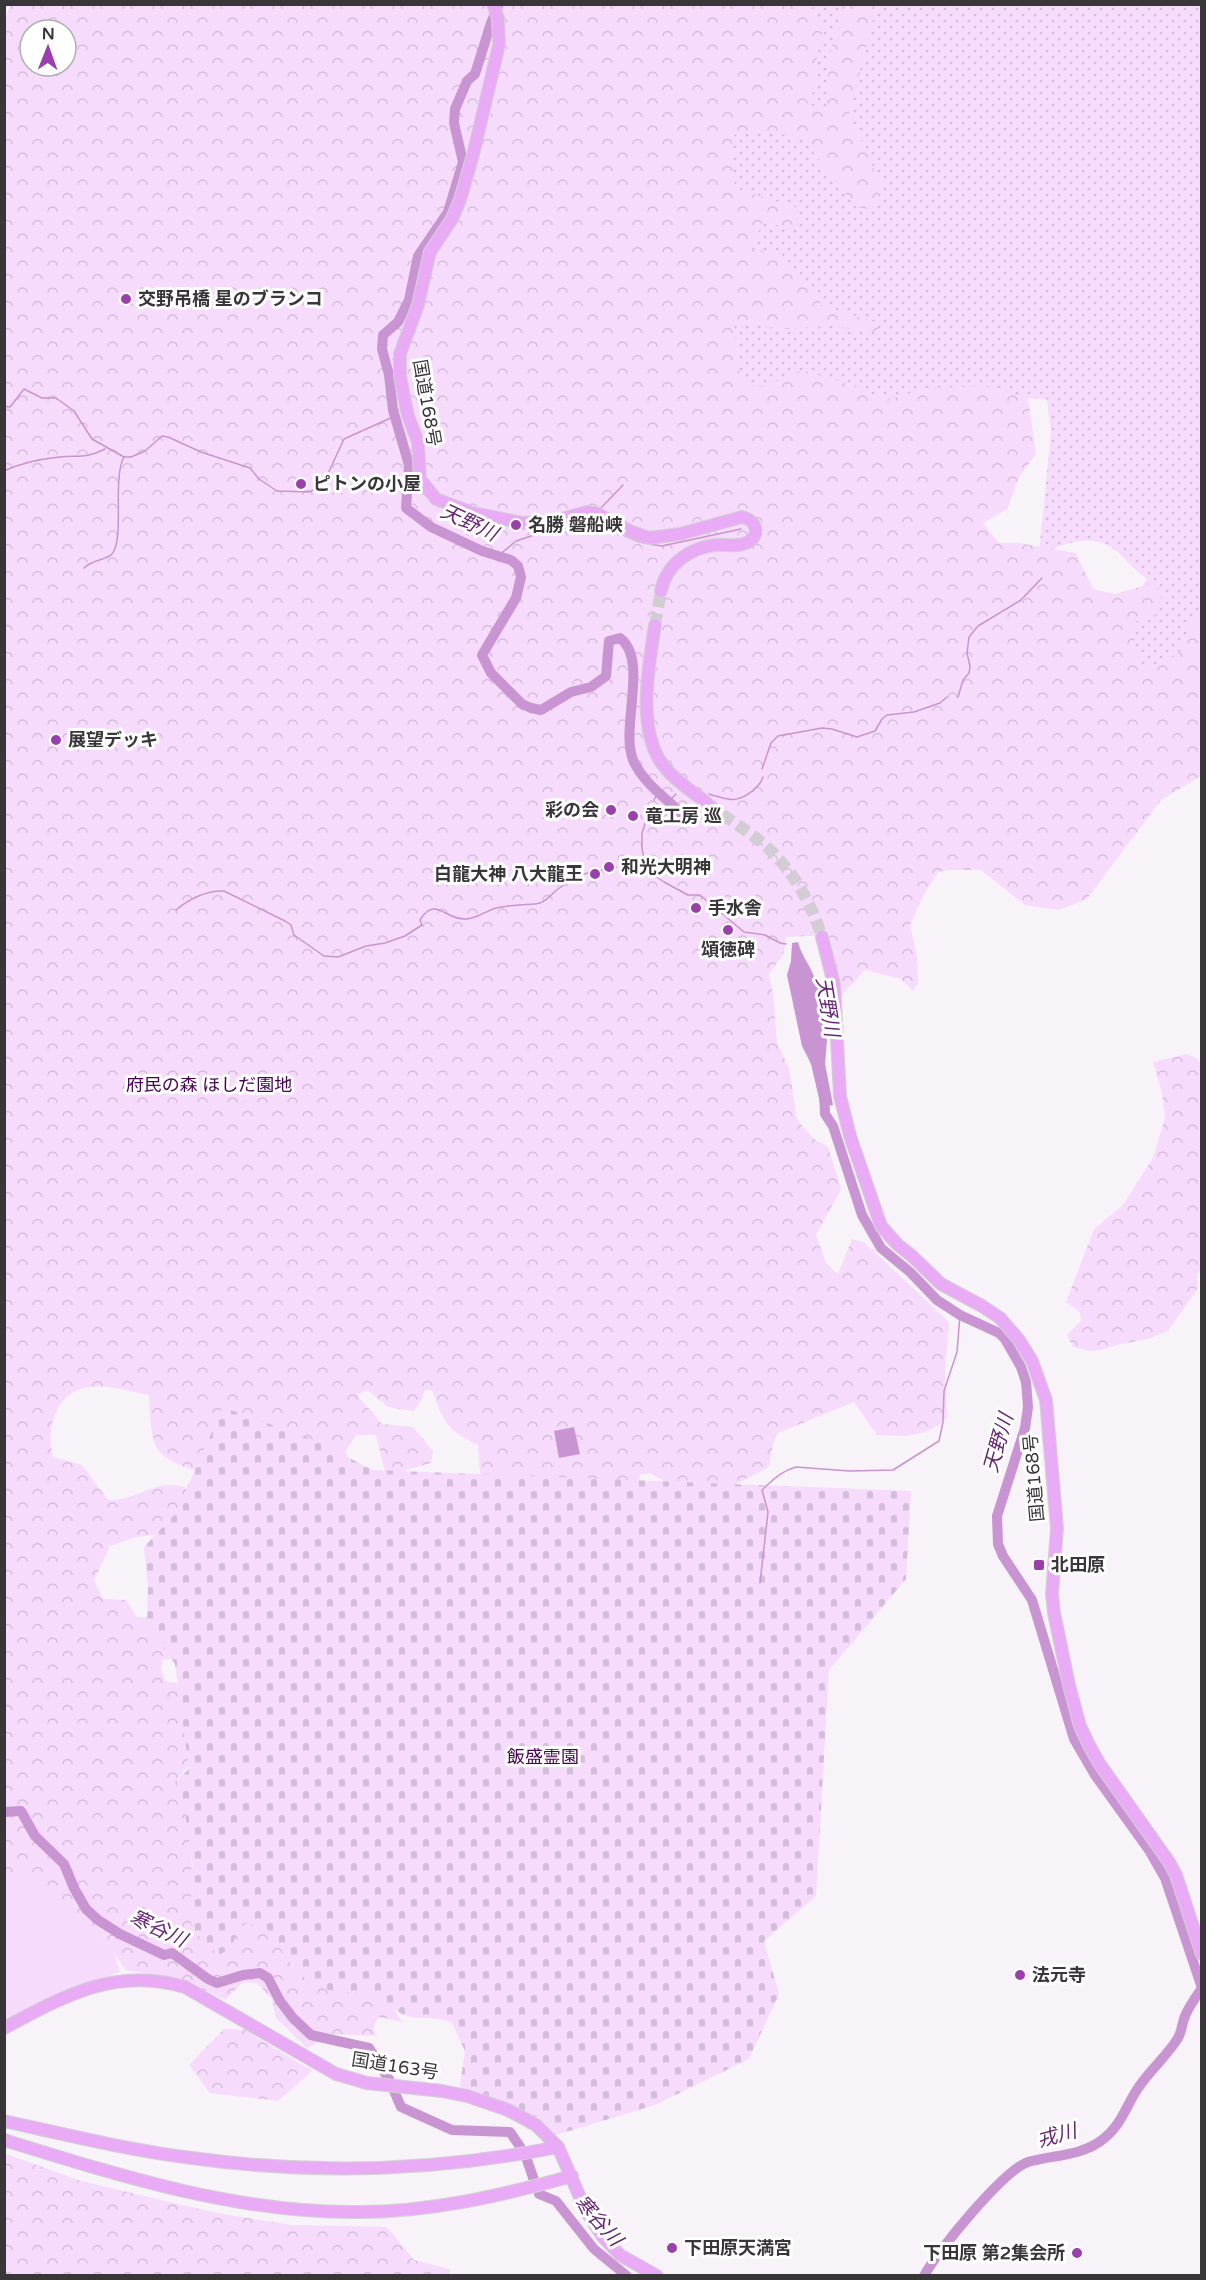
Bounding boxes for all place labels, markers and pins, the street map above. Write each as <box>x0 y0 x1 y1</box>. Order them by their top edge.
place label: 交野吊橋 星のブランコ <box>138 288 323 310</box>
marker: 交野吊橋 星のブランコ <box>119 292 133 306</box>
place label: ピトンの小屋 <box>313 473 421 495</box>
marker: ピトンの小屋 <box>294 477 308 491</box>
place label: 名勝 磐船峡 <box>528 514 623 536</box>
marker: 名勝 磐船峡 <box>509 518 523 532</box>
place label: 展望デッキ <box>68 729 158 751</box>
marker: 展望デッキ <box>49 733 63 747</box>
place label: 彩の会 <box>545 799 599 821</box>
marker: 彩の会 <box>604 803 618 817</box>
place label: 竜工房 巡 <box>645 805 722 827</box>
marker: 竜工房 巡 <box>626 809 640 823</box>
place label: 和光大明神 <box>621 856 711 878</box>
marker: 和光大明神 <box>602 860 616 874</box>
place label: 白龍大神 八大龍王 <box>434 863 583 885</box>
marker: 白龍大神 八大龍王 <box>588 867 602 881</box>
place label: 手水舎 <box>708 897 762 919</box>
marker: 手水舎 <box>689 901 703 915</box>
marker: 頌徳碑 <box>721 923 735 937</box>
place label: 頌徳碑 <box>701 939 755 961</box>
place label: 北田原 <box>1051 1554 1105 1576</box>
marker: 北田原 <box>1032 1558 1046 1572</box>
place label: 法元寺 <box>1032 1964 1086 1986</box>
marker: 法元寺 <box>1013 1968 1027 1982</box>
place label: 下田原天満宮 <box>684 2237 792 2259</box>
marker: 下田原天満宮 <box>665 2241 679 2255</box>
place label: 下田原 第2集会所 <box>923 2242 1065 2264</box>
marker: 下田原 第2集会所 <box>1070 2246 1084 2260</box>

